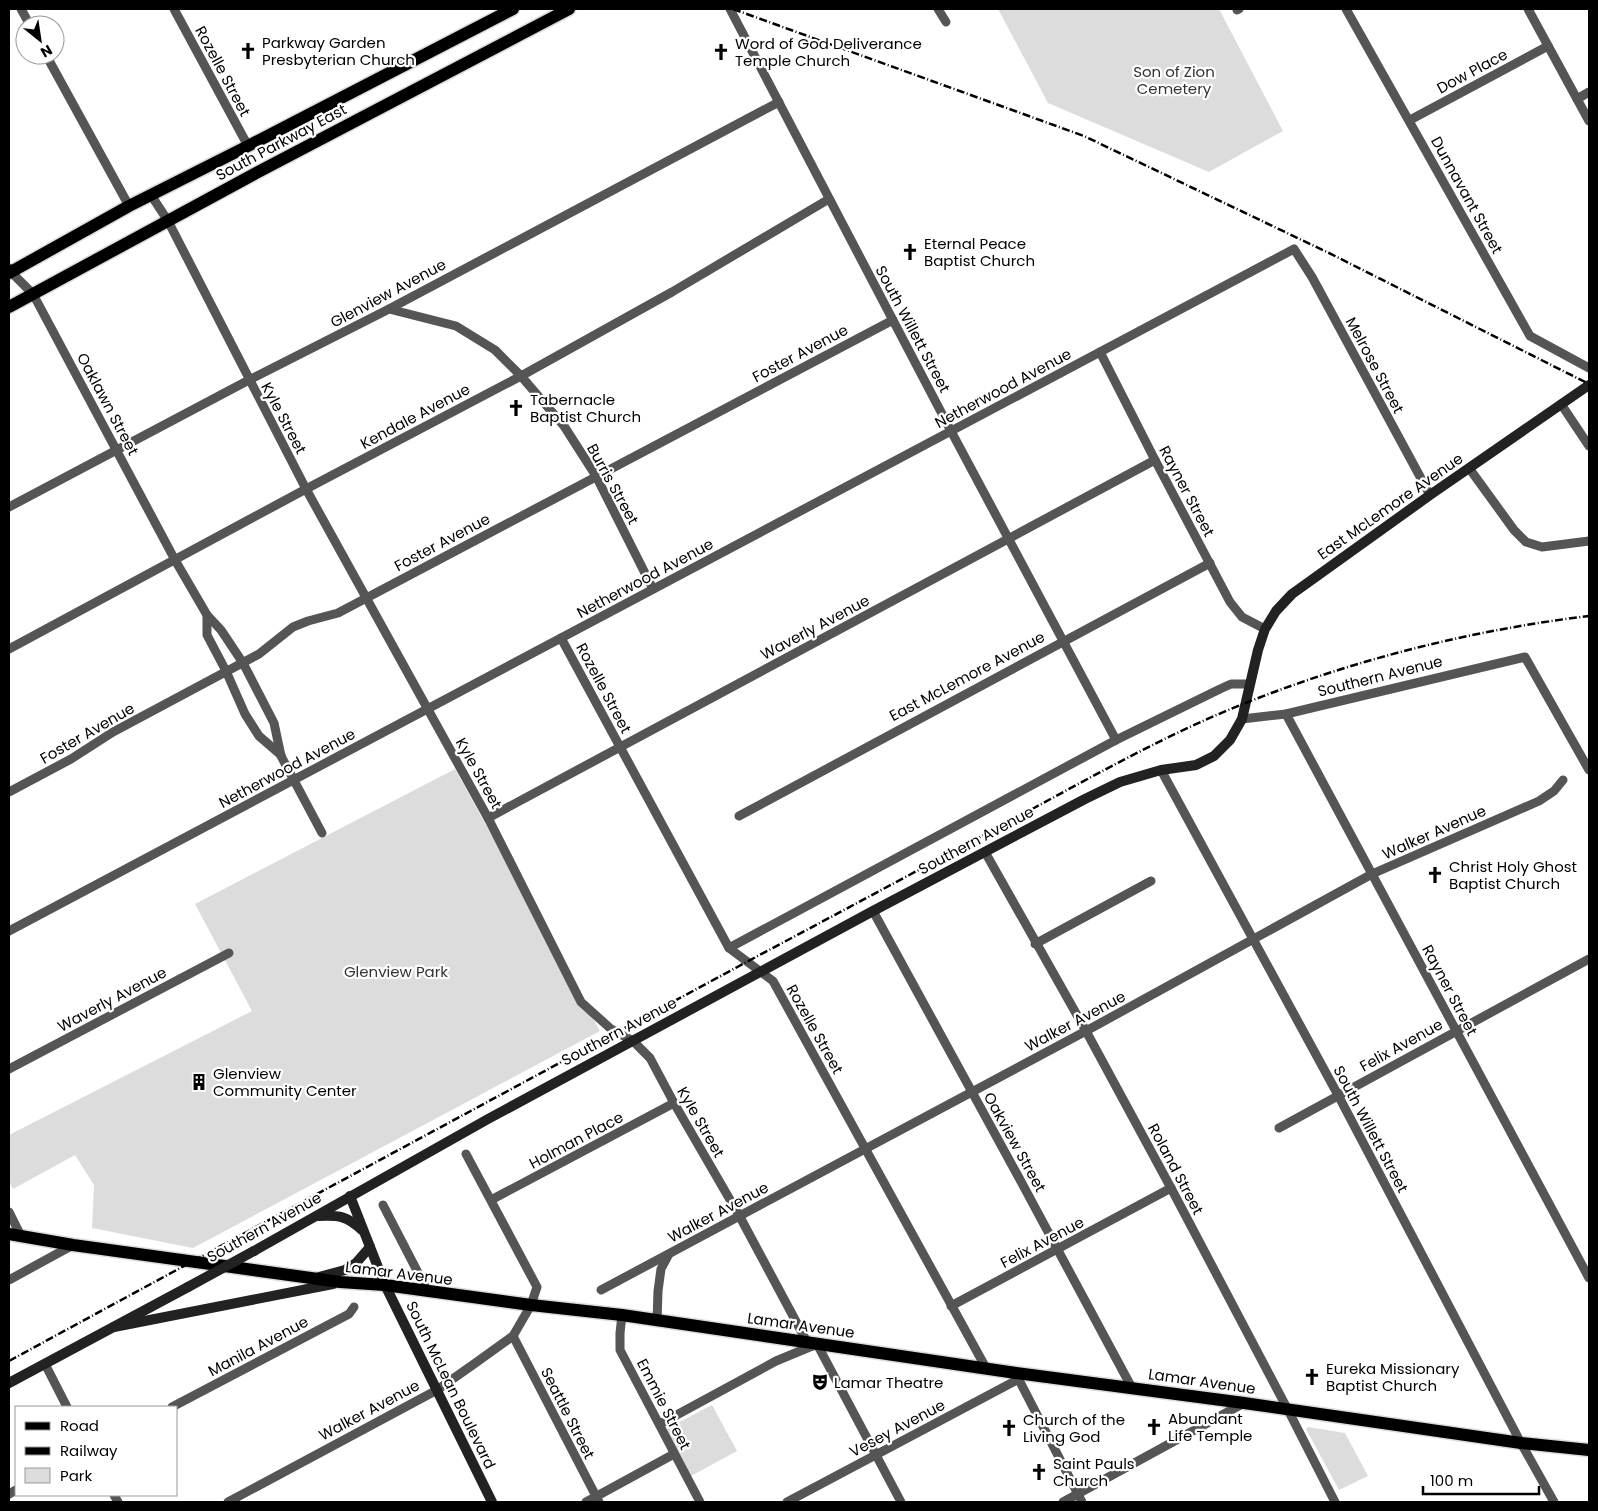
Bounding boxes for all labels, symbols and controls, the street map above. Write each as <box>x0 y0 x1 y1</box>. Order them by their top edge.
north arrow <box>15 15 65 65</box>
street label: Rozelle Street <box>190 22 256 120</box>
place label: Parkway Garden Presbyterian Church <box>262 32 415 70</box>
place label: Word of God Deliverance Temple Church <box>735 33 922 71</box>
text: N <box>37 40 56 63</box>
church icon: Parkway Garden Presbyterian Church <box>238 41 258 61</box>
church icon: Word of God Deliverance Temple Church <box>711 42 731 62</box>
street label: Dow Place <box>1433 44 1511 98</box>
park label: Son of Zion Cemetery <box>1133 61 1215 99</box>
street label: South Parkway East <box>212 99 350 185</box>
street label: Dunnavant Street <box>1426 133 1508 257</box>
place label: Eternal Peace Baptist Church <box>924 233 1035 271</box>
church icon: Eternal Peace Baptist Church <box>900 242 920 262</box>
street label: Glenview Avenue <box>326 254 450 332</box>
street label: South Willett Street <box>871 262 955 396</box>
street label: Melrose Street <box>1341 313 1409 417</box>
street label: Foster Avenue <box>748 319 852 387</box>
street label: Netherwood Avenue <box>931 343 1075 433</box>
street label: Oaklawn Street <box>72 349 144 459</box>
street label: Kyle Street <box>256 378 312 458</box>
street label: Kendale Avenue <box>356 378 474 454</box>
place label: Tabernacle Baptist Church <box>530 389 641 427</box>
church icon: Tabernacle Baptist Church <box>506 398 526 418</box>
street label: Burris Street <box>582 440 644 528</box>
street label: Rayner Street <box>1154 442 1220 540</box>
street label: East McLemore Avenue <box>1313 448 1467 564</box>
street label: Foster Avenue <box>390 508 494 576</box>
street label: Netherwood Avenue <box>573 533 717 623</box>
street label: Waverly Avenue <box>757 589 873 665</box>
street label: East McLemore Avenue <box>886 626 1048 726</box>
street label: Rozelle Street <box>571 639 637 737</box>
street label: Southern Avenue <box>1315 650 1445 702</box>
street label: Foster Avenue <box>36 697 138 769</box>
street label: Netherwood Avenue <box>215 723 359 813</box>
street label: Kyle Street <box>451 734 507 812</box>
street label: Walker Avenue <box>1379 800 1489 864</box>
street label: Southern Avenue <box>915 801 1037 879</box>
place label: Christ Holy Ghost Baptist Church <box>1449 856 1577 894</box>
church icon: Christ Holy Ghost Baptist Church <box>1425 865 1445 885</box>
street label: Rayner Street <box>1417 941 1483 1039</box>
street label: Waverly Avenue <box>54 961 170 1037</box>
park label: Glenview Park <box>344 961 448 982</box>
street label: Rozelle Street <box>782 980 848 1078</box>
street label: Walker Avenue <box>1021 986 1129 1056</box>
street label: Southern Avenue <box>558 992 680 1070</box>
street label: Felix Avenue <box>1356 1014 1446 1076</box>
street label: South Willett Street <box>1329 1062 1413 1196</box>
place label: Glenview Community Center <box>213 1063 357 1101</box>
building icon: Glenview Community Center <box>189 1072 209 1092</box>
street label: Kyle Street <box>672 1083 730 1161</box>
street label: Oakview Street <box>979 1088 1051 1196</box>
street label: Holman Place <box>525 1106 627 1174</box>
street label: Roland Street <box>1143 1120 1209 1218</box>
street label: Walker Avenue <box>664 1177 772 1247</box>
street label: Southern Avenue <box>203 1187 325 1267</box>
street label: Felix Avenue <box>997 1211 1087 1273</box>
street label: Lamar Avenue <box>344 1256 454 1290</box>
street label: South McLean Boulevard <box>401 1298 501 1472</box>
street label: Lamar Avenue <box>746 1307 856 1343</box>
street label: Manila Avenue <box>204 1311 312 1381</box>
street label: Emmie Street <box>632 1355 696 1453</box>
place label: Eureka Missionary Baptist Church <box>1326 1358 1460 1396</box>
street label: Lamar Avenue <box>1147 1363 1257 1399</box>
street label: Seattle Street <box>536 1364 600 1462</box>
church icon: Eureka Missionary Baptist Church <box>1302 1367 1322 1387</box>
theatre icon: Lamar Theatre <box>810 1372 830 1392</box>
place label: Lamar Theatre <box>834 1372 943 1393</box>
street label: Walker Avenue <box>315 1375 423 1445</box>
street label: Vesey Avenue <box>846 1394 948 1462</box>
legend <box>15 1406 178 1496</box>
place label: Abundant Life Temple <box>1168 1408 1252 1446</box>
place label: Church of the Living God <box>1023 1409 1125 1447</box>
text: Road <box>60 1415 99 1436</box>
church icon: Abundant Life Temple <box>1144 1417 1164 1437</box>
church icon: Church of the Living God <box>999 1418 1019 1438</box>
text: Railway <box>60 1440 118 1461</box>
place label: Saint Pauls Church <box>1053 1453 1135 1491</box>
church icon: Saint Pauls Church <box>1029 1462 1049 1482</box>
scale bar <box>1423 1464 1539 1496</box>
text: Park <box>60 1465 92 1486</box>
text: 100 m <box>1430 1470 1473 1491</box>

